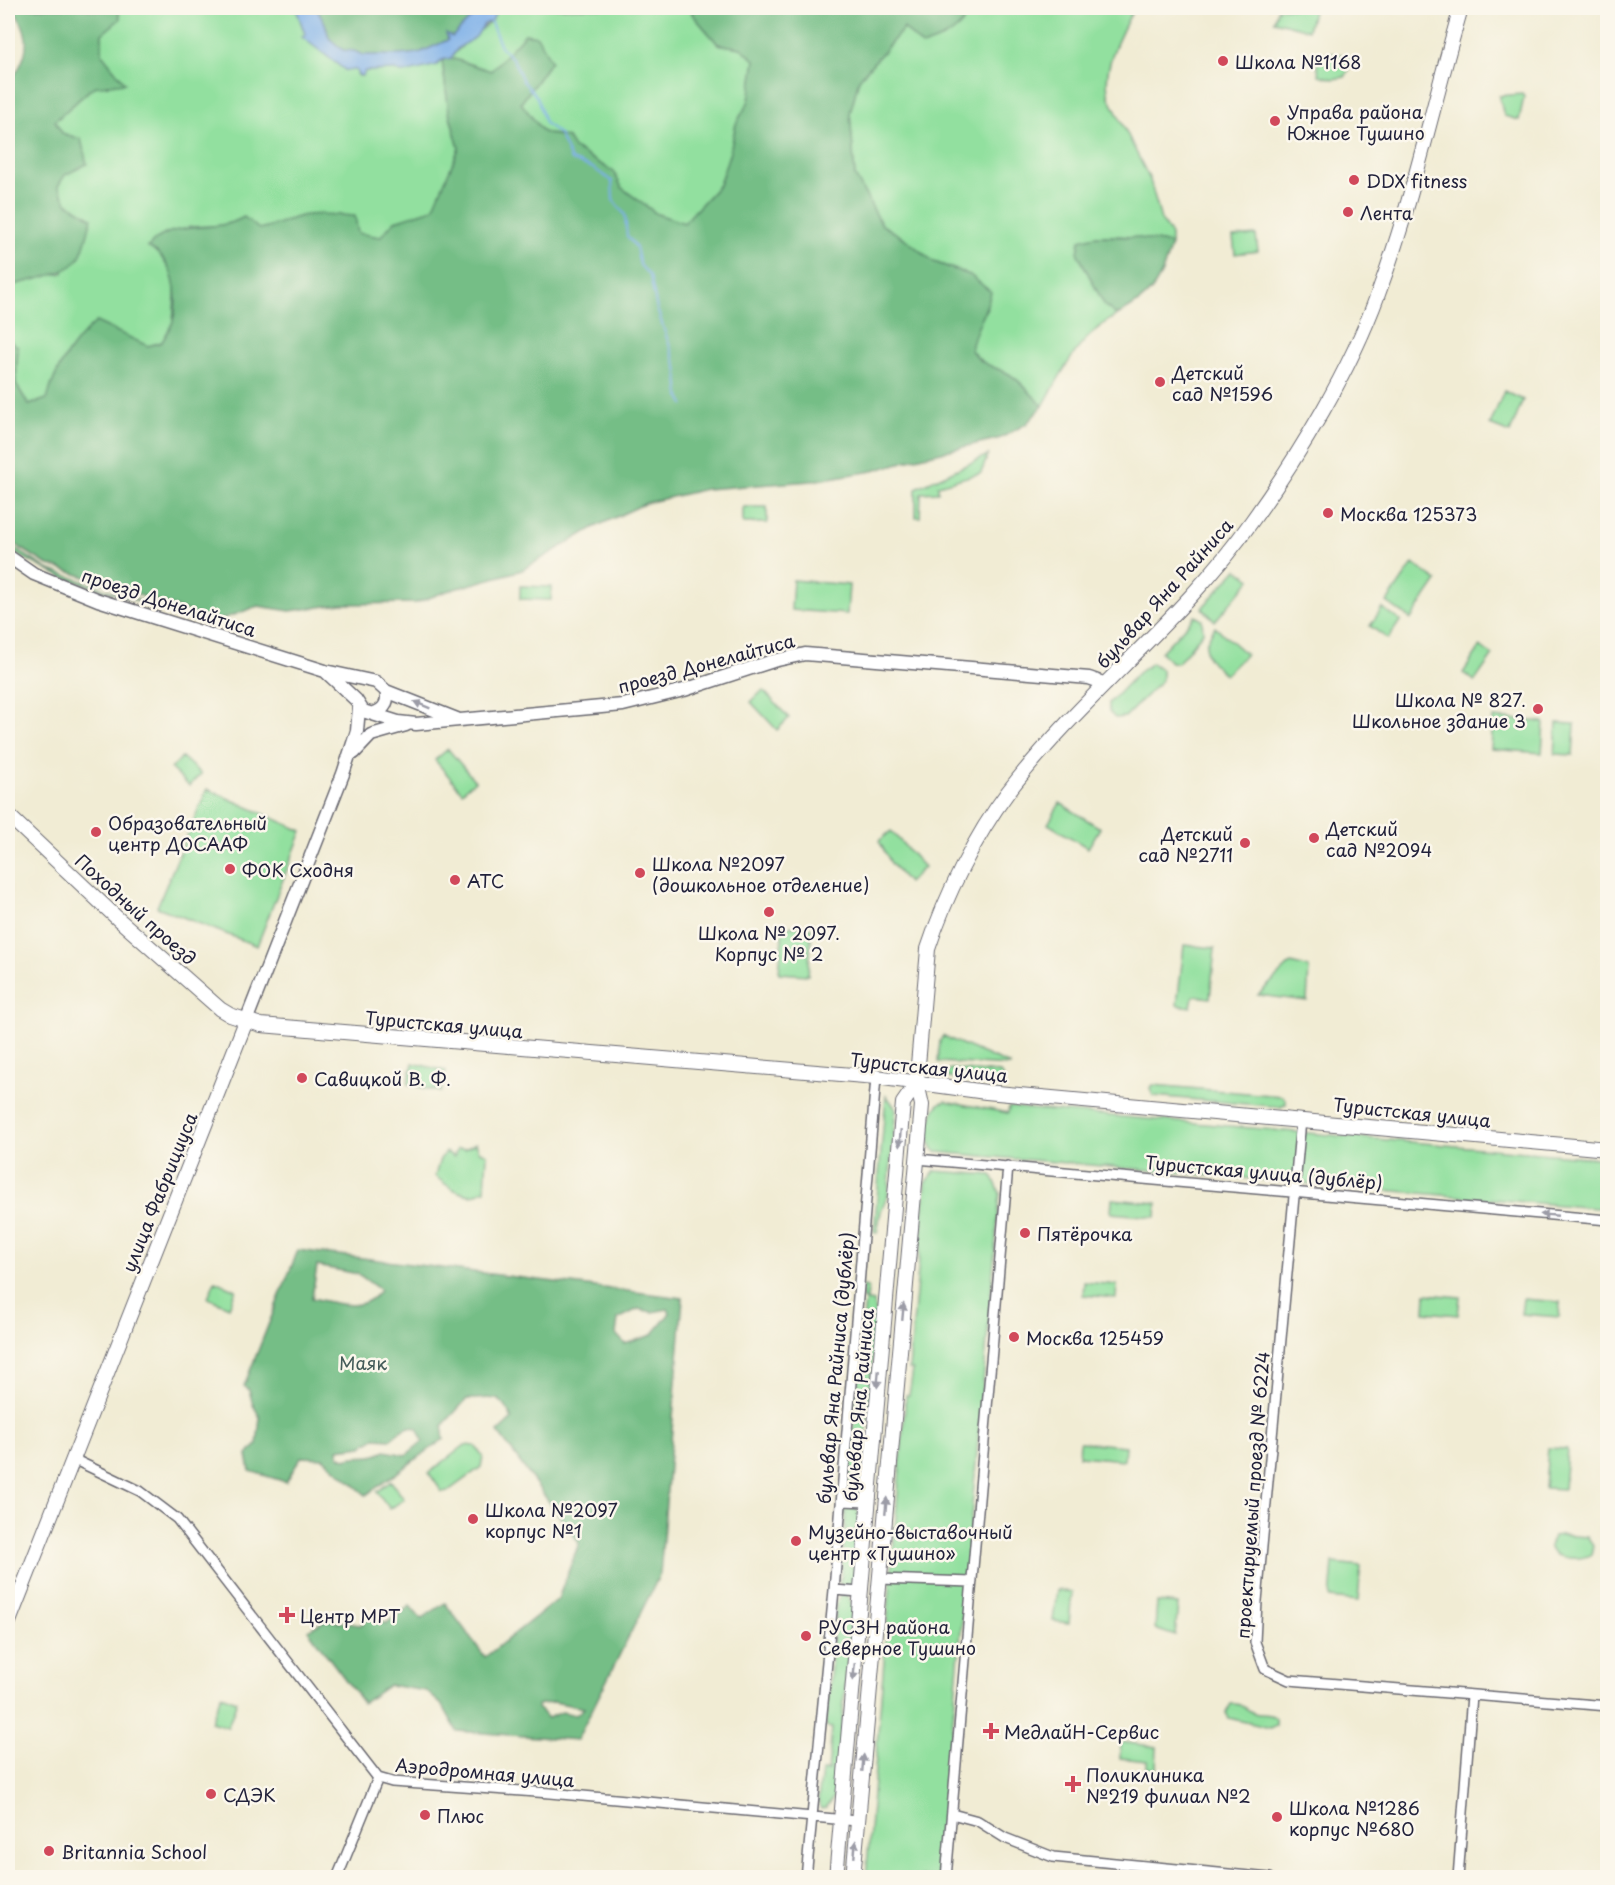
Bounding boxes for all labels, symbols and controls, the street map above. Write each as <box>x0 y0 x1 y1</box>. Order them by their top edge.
place label: Школа №1168 <box>1235 48 1361 75</box>
marker: Школа №1168 <box>1216 54 1230 68</box>
place label: Управа района Южное Тушино <box>1287 98 1425 146</box>
marker: Управа района Южное Тушино <box>1268 114 1282 128</box>
place label: DDX fitness <box>1366 167 1467 194</box>
marker: DDX fitness <box>1347 173 1361 187</box>
place label: Лента <box>1360 199 1413 226</box>
marker: Лента <box>1341 205 1355 219</box>
place label: Детский сад №1596 <box>1171 359 1273 407</box>
marker: Детский сад №1596 <box>1153 375 1167 389</box>
place label: Москва 125373 <box>1340 500 1477 527</box>
marker: Москва 125373 <box>1321 506 1335 520</box>
street label: бульвар Яна Райниса <box>1089 512 1239 674</box>
street label: проезд Донелайтиса <box>78 561 260 643</box>
street label: проезд Донелайтиса <box>615 626 798 700</box>
place label: Школа № 827. Школьное здание 3 <box>1352 686 1526 734</box>
one-way arrow <box>413 699 431 709</box>
marker: Школа № 827. Школьное здание 3 <box>1531 702 1545 716</box>
place label: Образовательный центр ДОСААФ <box>108 809 267 857</box>
place label: Детский сад №2094 <box>1325 815 1432 863</box>
place label: Детский сад №2711 <box>1138 820 1233 868</box>
marker: Образовательный центр ДОСААФ <box>89 825 103 839</box>
marker: Детский сад №2094 <box>1307 831 1321 845</box>
marker: Детский сад №2711 <box>1238 836 1252 850</box>
street label: Походный проезд <box>69 847 203 971</box>
place label: Школа №2097 (дошкольное отделение) <box>652 850 870 898</box>
place label: ФОК Сходня <box>242 856 354 883</box>
marker: ФОК Сходня <box>223 862 237 876</box>
marker: Школа №2097 (дошкольное отделение) <box>633 866 647 880</box>
place label: АТС <box>467 867 505 894</box>
marker: АТС <box>448 873 462 887</box>
marker: Школа № 2097. Корпус № 2 <box>762 905 776 919</box>
place label: Школа № 2097. Корпус № 2 <box>698 919 840 967</box>
street label: Туристская улица <box>364 1004 525 1044</box>
street label: Туристская улица <box>849 1045 1010 1089</box>
place label: Савицкой В. Ф. <box>314 1065 451 1092</box>
marker: Савицкой В. Ф. <box>295 1071 309 1085</box>
street label: Туристская улица <box>1332 1090 1493 1134</box>
street label: улица Фабрициуса <box>115 1107 204 1276</box>
one-way arrow <box>895 1128 905 1147</box>
street label: Туристская улица (дублёр) <box>1144 1148 1384 1196</box>
one-way arrow <box>1540 1210 1559 1220</box>
place label: Пятёрочка <box>1037 1220 1133 1247</box>
marker: Пятёрочка <box>1018 1226 1032 1240</box>
street label: бульвар Яна Райниса (дублёр) <box>812 1230 858 1506</box>
one-way arrow <box>898 1302 908 1321</box>
street label: бульвар Яна Райниса <box>839 1308 877 1502</box>
place label: Москва 125459 <box>1026 1324 1164 1351</box>
marker: Москва 125459 <box>1007 1330 1021 1344</box>
park label: Маяк <box>339 1349 387 1376</box>
street label: проектируемый проезд № 6224 <box>1228 1350 1276 1640</box>
one-way arrow <box>874 1370 883 1389</box>
place label: Школа №2097 корпус №1 <box>485 1496 618 1544</box>
one-way arrow <box>881 1496 891 1515</box>
marker: Школа №2097 корпус №1 <box>466 1512 480 1526</box>
place label: Музейно-выставочный центр «Тушино» <box>808 1518 1013 1566</box>
marker: Музейно-выставочный центр «Тушино» <box>789 1534 803 1548</box>
place label: Центр МРТ <box>300 1602 401 1629</box>
marker: Центр МРТ <box>278 1606 296 1624</box>
place label: РУСЗН района Северное Тушино <box>818 1613 976 1661</box>
marker: РУСЗН района Северное Тушино <box>799 1629 813 1643</box>
one-way arrow <box>849 1662 859 1681</box>
place label: МедлайН-Сервис <box>1004 1718 1159 1745</box>
marker: МедлайН-Сервис <box>982 1722 1000 1740</box>
street label: Аэродромная улица <box>394 1751 576 1793</box>
one-way arrow <box>858 1753 868 1772</box>
place label: Поликлиника №219 филиал №2 <box>1086 1761 1251 1809</box>
marker: Поликлиника №219 филиал №2 <box>1064 1775 1082 1793</box>
place label: СДЭК <box>223 1781 276 1808</box>
marker: СДЭК <box>204 1787 218 1801</box>
place label: Школа №1286 корпус №680 <box>1289 1794 1420 1842</box>
place label: Плюс <box>437 1802 484 1829</box>
marker: Плюс <box>418 1808 432 1822</box>
marker: Школа №1286 корпус №680 <box>1270 1810 1284 1824</box>
place label: Britannia School <box>61 1838 207 1865</box>
one-way arrow <box>850 1840 860 1859</box>
marker: Britannia School <box>42 1844 56 1858</box>

